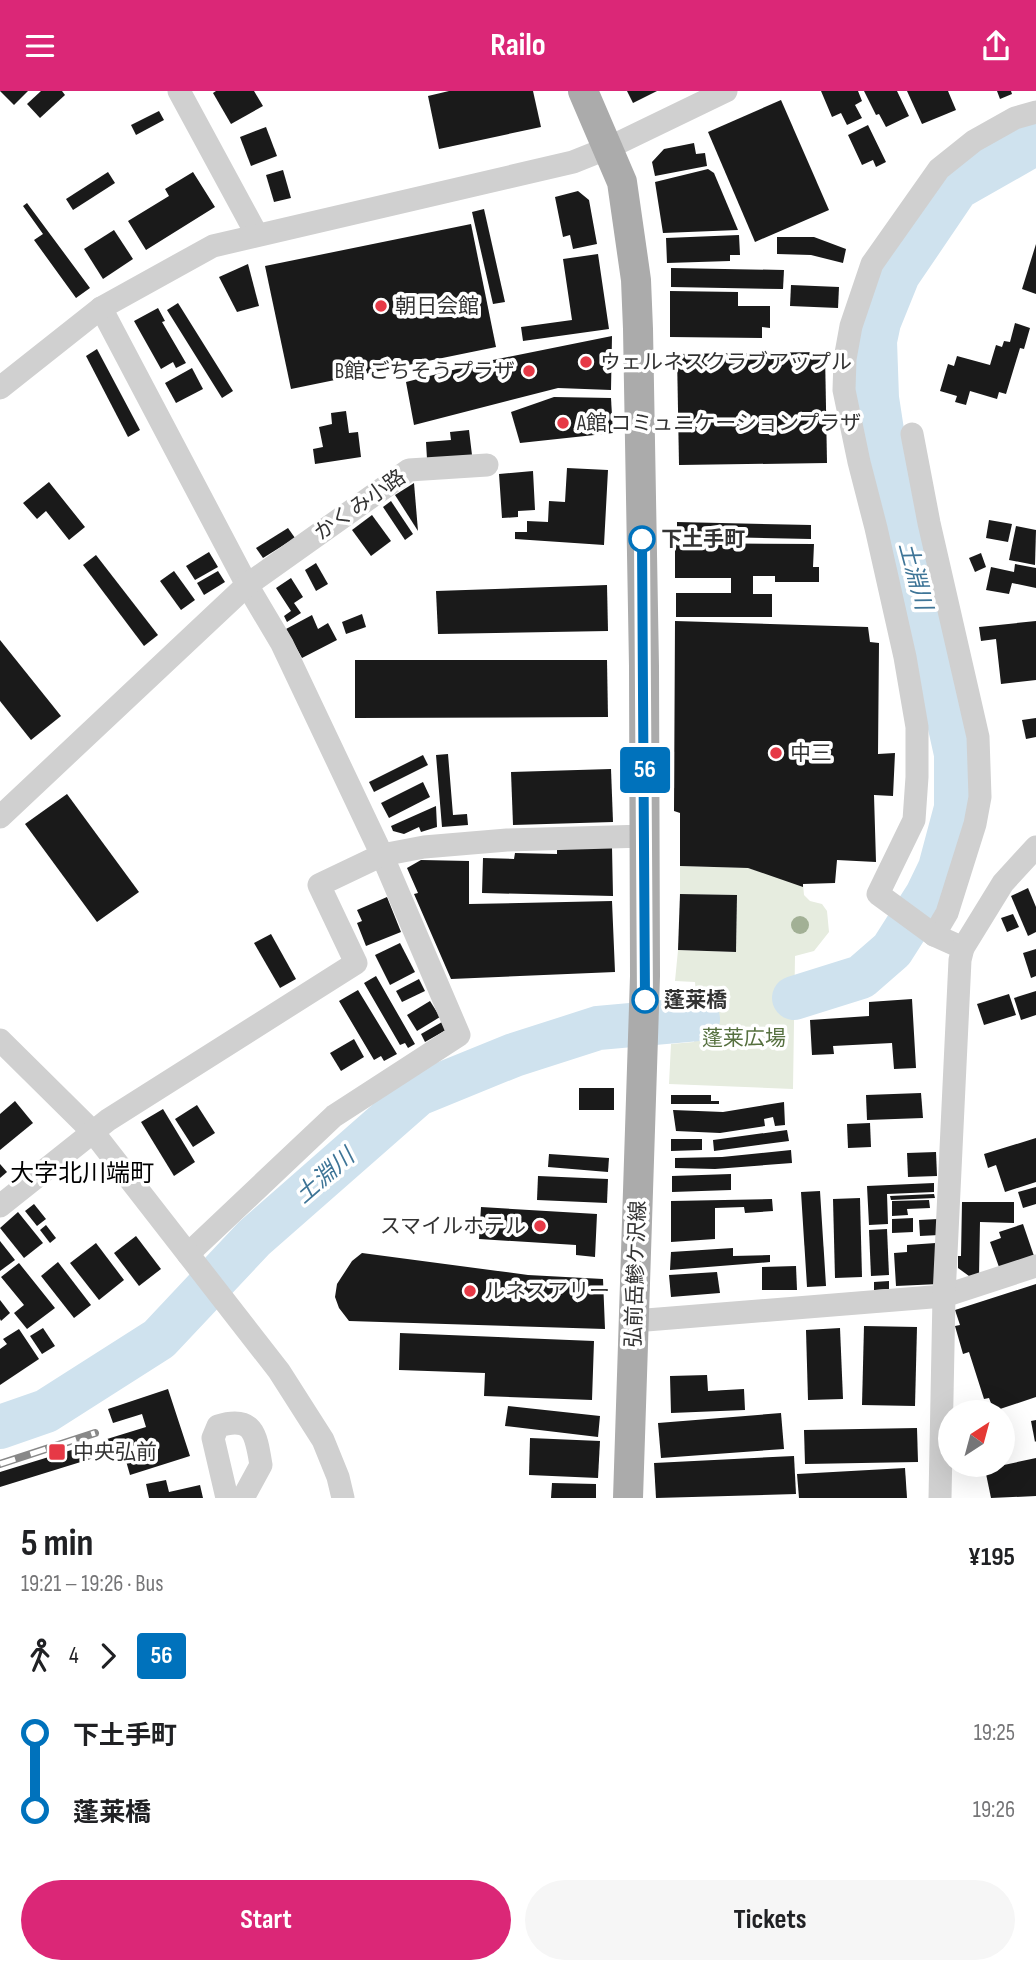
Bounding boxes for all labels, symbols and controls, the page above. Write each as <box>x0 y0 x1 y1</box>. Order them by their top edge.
text: Railo <box>490 26 546 65</box>
icon: menu <box>21 27 59 65</box>
icon: share <box>977 27 1015 65</box>
place label: 朝日会館 <box>395 294 479 319</box>
marker: 朝日会館 <box>373 298 389 314</box>
place label: ウェルネスクラブアップル <box>600 350 852 375</box>
marker: ウェルネスクラブアップル <box>578 354 594 370</box>
place label: B館 ごちそうプラザ <box>335 359 515 384</box>
marker: B館 ごちそうプラザ <box>521 363 537 379</box>
place label: A館 コミュニケーションプラザ <box>576 411 861 436</box>
marker: A館 コミュニケーションプラザ <box>555 415 571 431</box>
street label: かくみ小路 <box>309 464 411 546</box>
marker: 下土手町 <box>629 526 655 552</box>
place label: 下土手町 <box>661 527 745 552</box>
water label: 土淵川 <box>893 539 938 616</box>
place label: 中三 <box>790 741 832 766</box>
marker: 中三 <box>768 745 784 761</box>
line badge: 56 <box>614 747 676 793</box>
text: 56 <box>634 755 656 784</box>
marker: 蓬莱橋 <box>632 987 658 1013</box>
place label: 蓬莱橋 <box>664 988 727 1013</box>
park label: 蓬莱広場 <box>702 1026 786 1051</box>
water label: 土淵川 <box>290 1141 362 1209</box>
district label: 大字北川端町 <box>10 1159 154 1188</box>
street label: 弘前岳鰺ケ沢線 <box>621 1200 651 1348</box>
place label: スマイルホテル <box>380 1214 526 1239</box>
marker: スマイルホテル <box>532 1218 548 1234</box>
place label: ルネスアリー <box>484 1279 610 1304</box>
marker: ルネスアリー <box>462 1283 478 1299</box>
north arrow <box>938 1400 1015 1477</box>
map controls <box>938 1400 1015 1477</box>
place label: 中央弘前 <box>73 1440 157 1465</box>
marker: 中央弘前 <box>47 1442 67 1462</box>
text: 5 min <box>21 1521 93 1566</box>
text: ¥195 <box>968 1542 1015 1573</box>
text: 19:21 – 19:26 · Bus <box>21 1570 163 1598</box>
icon: walk <box>21 1637 59 1675</box>
icon: forward <box>89 1637 127 1675</box>
text: 56 <box>151 1641 172 1670</box>
text: 4 <box>69 1642 79 1670</box>
text: 19:25 <box>974 1719 1015 1747</box>
text: 下土手町 <box>73 1721 177 1752</box>
text: 19:26 <box>973 1796 1015 1824</box>
text: 蓬莱橋 <box>73 1798 151 1829</box>
button: Start <box>21 1880 511 1960</box>
button: Tickets <box>525 1880 1015 1960</box>

